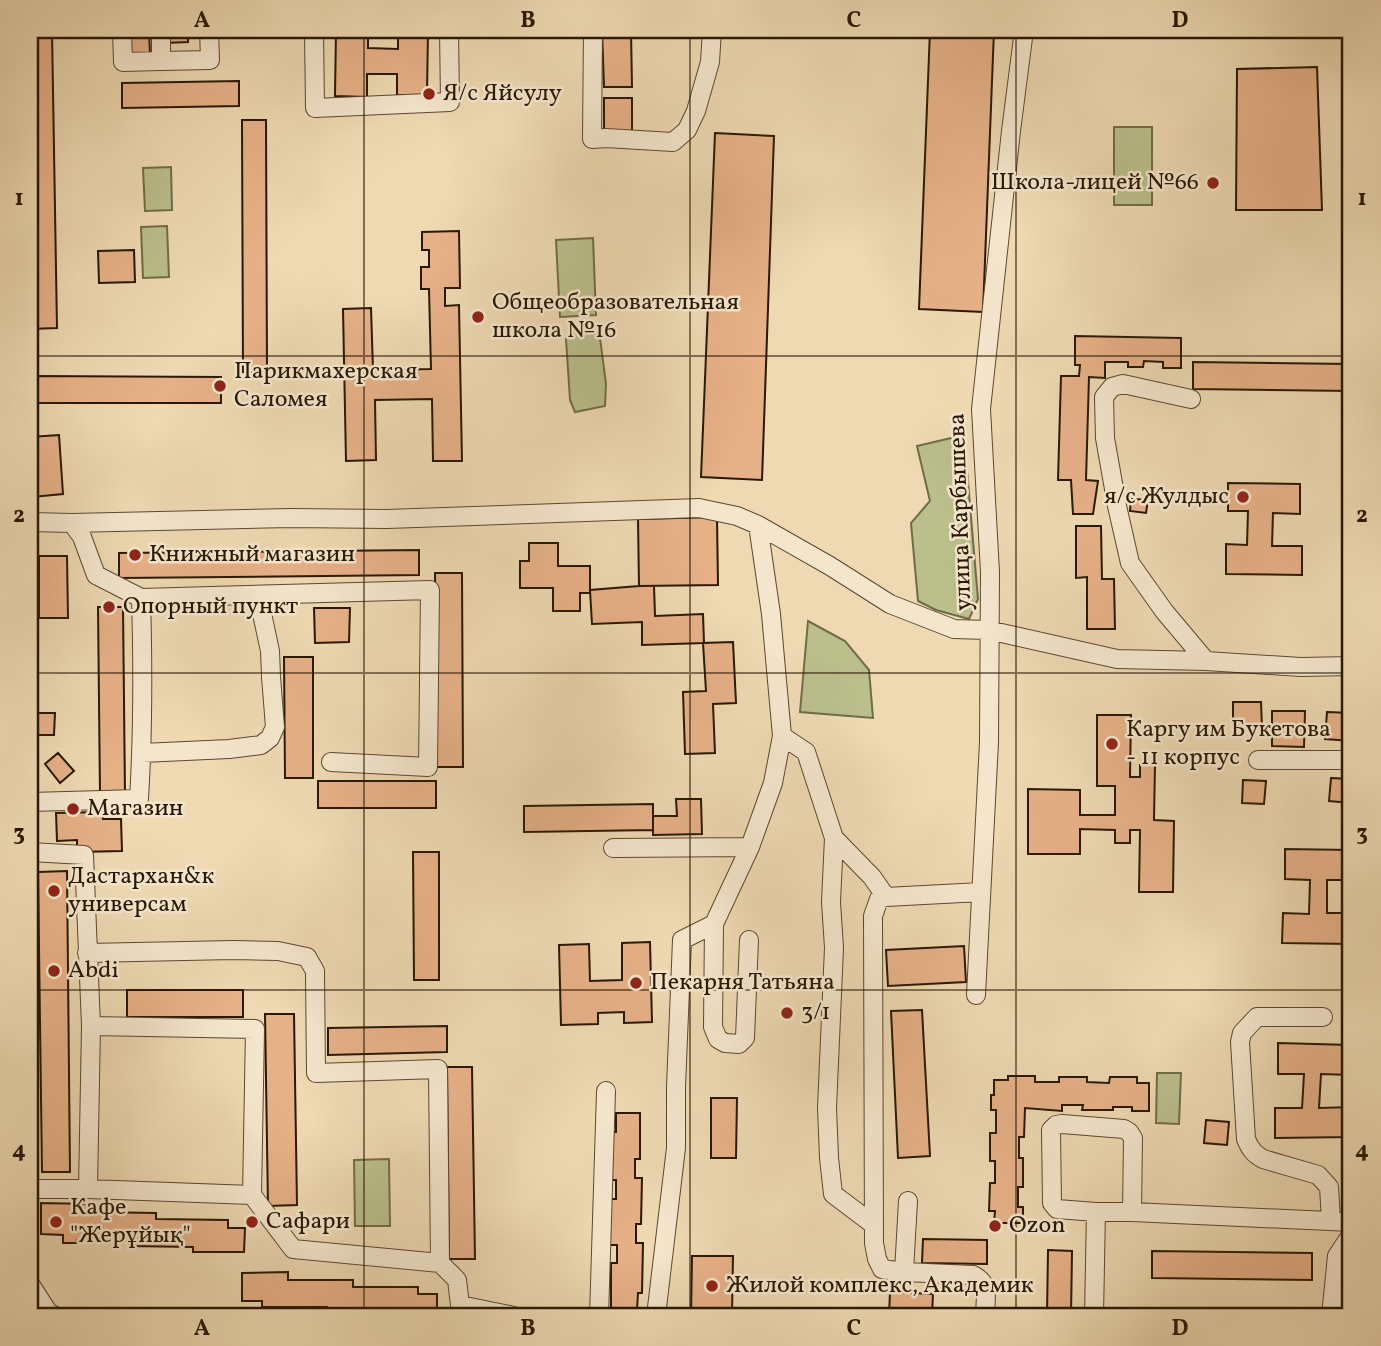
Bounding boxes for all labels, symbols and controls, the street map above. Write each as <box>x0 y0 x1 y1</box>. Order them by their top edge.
text: A <box>194 5 210 37</box>
text: B <box>520 5 536 37</box>
text: C <box>847 5 861 37</box>
text: D <box>1172 5 1189 37</box>
place label: Я/c Яйсулу <box>443 77 562 111</box>
marker: Я/c Яйсулу <box>421 86 437 102</box>
place label: Школа-лицей №66 <box>991 166 1199 200</box>
marker: Школа-лицей №66 <box>1205 175 1221 191</box>
text: 1 <box>14 183 24 215</box>
text: 1 <box>1357 183 1367 215</box>
place label: Общеобразовательная школа №16 <box>492 286 739 348</box>
marker: Общеобразовательная школа №16 <box>470 309 486 325</box>
place label: Парикмахерская Саломея <box>234 355 417 417</box>
marker: Парикмахерская Саломея <box>212 378 228 394</box>
street label: улица Карбышева <box>941 412 981 612</box>
place label: я/c Жулдыс <box>1104 480 1229 514</box>
marker: я/c Жулдыс <box>1235 489 1251 505</box>
text: 2 <box>13 500 25 532</box>
text: 2 <box>1356 500 1368 532</box>
place label: Книжный магазин <box>149 538 355 572</box>
marker: Книжный магазин <box>127 547 143 563</box>
place label: Опорный пункт <box>123 590 298 624</box>
marker: Опорный пункт <box>101 599 117 615</box>
place label: Каргу им Букетова - 11 корпус <box>1126 713 1331 775</box>
marker: Каргу им Букетова - 11 корпус <box>1104 736 1120 752</box>
place label: Магазин <box>87 792 183 826</box>
marker: Магазин <box>65 801 81 817</box>
text: 3 <box>13 818 25 850</box>
text: 3 <box>1356 818 1368 850</box>
place label: Дастархан&к универсам <box>68 860 215 922</box>
marker: Дастархан&к универсам <box>46 883 62 899</box>
place label: Abdi <box>68 954 119 988</box>
marker: Abdi <box>46 963 62 979</box>
place label: Пекарня Татьяна <box>650 966 835 1000</box>
marker: Пекарня Татьяна <box>628 975 644 991</box>
place label: 3/1 <box>801 996 831 1030</box>
marker: 3/1 <box>779 1005 795 1021</box>
text: 4 <box>12 1135 26 1167</box>
text: 4 <box>1355 1135 1369 1167</box>
place label: Кафе "Жерұйық" <box>70 1191 191 1253</box>
place label: Сафари <box>266 1205 350 1239</box>
place label: Ozon <box>1009 1209 1066 1243</box>
marker: Кафе "Жерұйық" <box>48 1214 64 1230</box>
marker: Сафари <box>244 1214 260 1230</box>
marker: Ozon <box>987 1218 1003 1234</box>
place label: Жилой комплекс, Академик <box>726 1269 1034 1303</box>
marker: Жилой комплекс, Академик <box>704 1278 720 1294</box>
text: A <box>194 1313 210 1345</box>
text: B <box>520 1313 536 1345</box>
text: C <box>847 1313 861 1345</box>
text: D <box>1172 1313 1189 1345</box>

